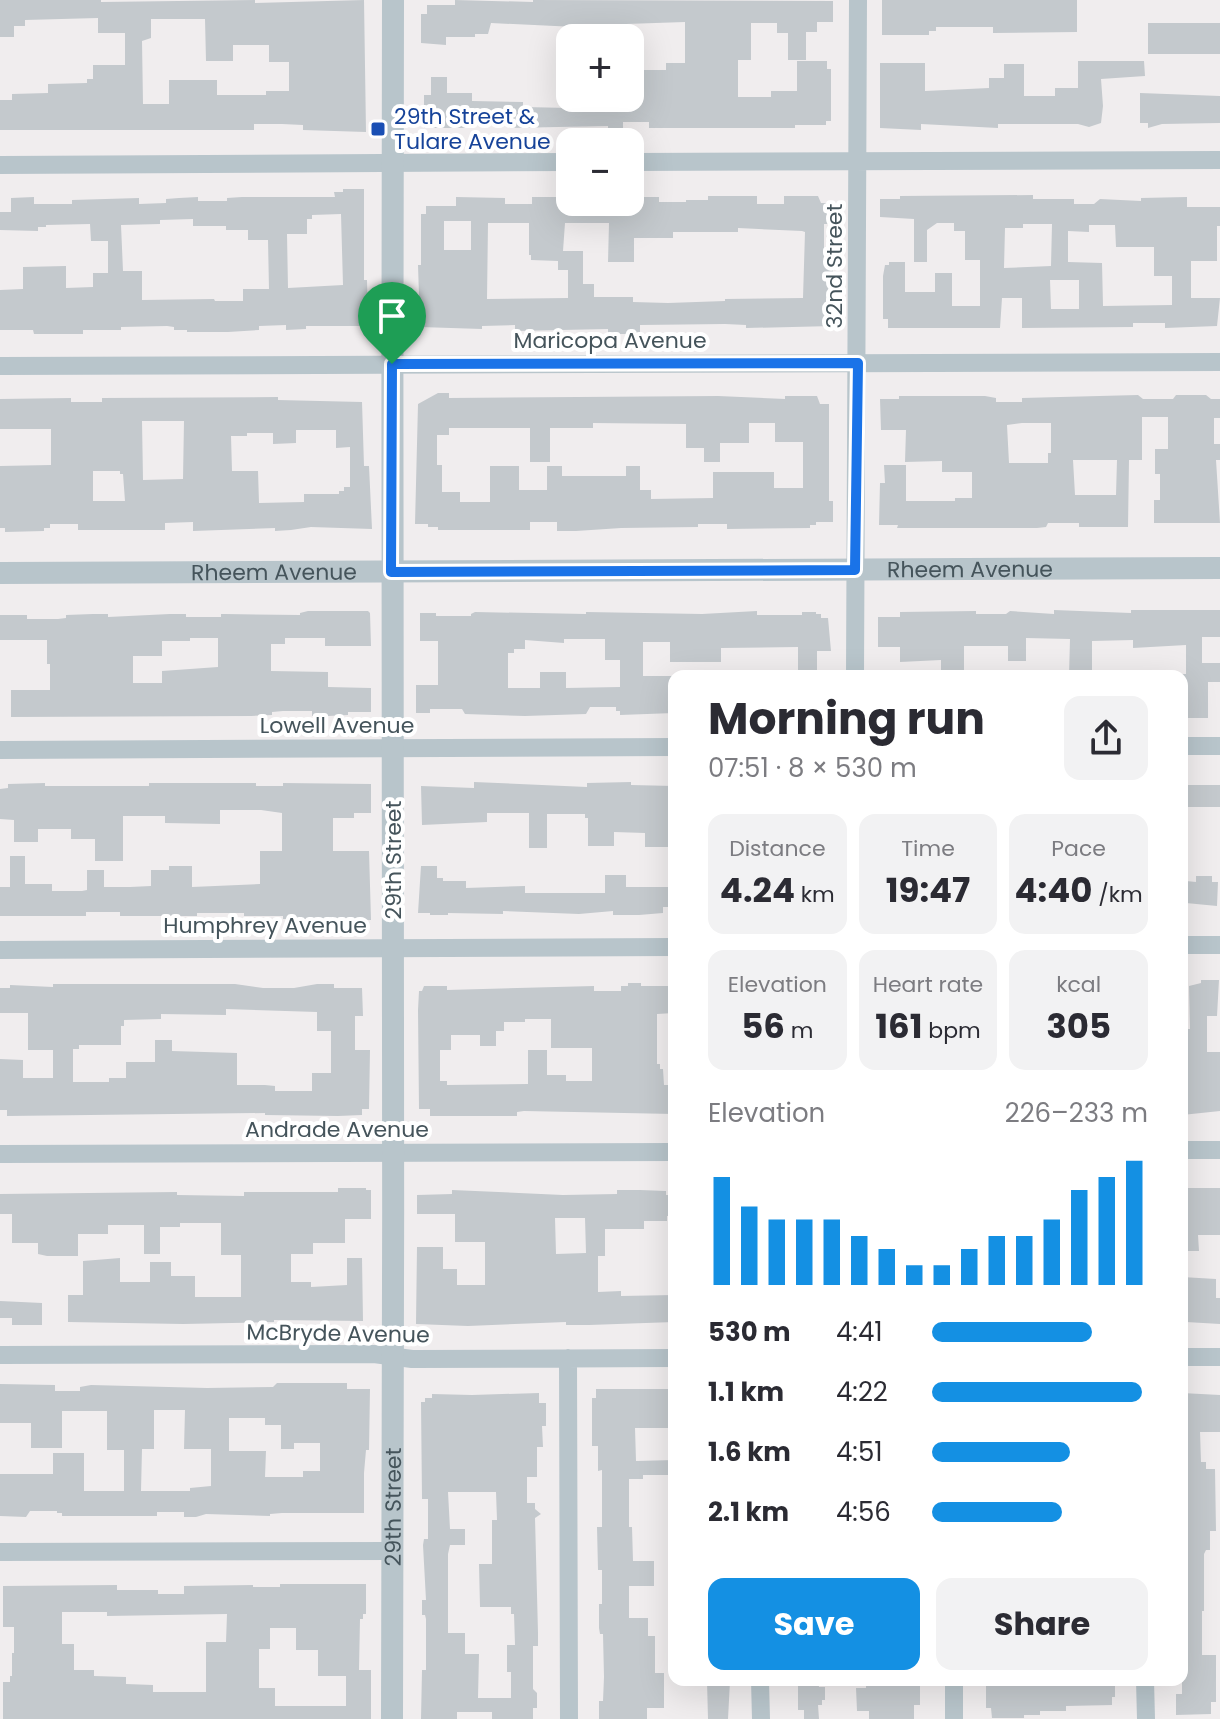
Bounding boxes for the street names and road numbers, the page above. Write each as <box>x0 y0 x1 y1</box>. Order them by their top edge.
street label: 32nd Street <box>819 204 850 328</box>
street label: Maricopa Avenue <box>513 325 707 356</box>
street label: Rheem Avenue <box>887 554 1053 585</box>
street label: Rheem Avenue <box>191 557 357 588</box>
street label: Lowell Avenue <box>260 710 414 741</box>
street label: 29th Street <box>378 801 409 919</box>
street label: Humphrey Avenue <box>163 910 367 941</box>
street label: Andrade Avenue <box>245 1114 429 1145</box>
street label: McBryde Avenue <box>246 1316 430 1351</box>
street label: 29th Street <box>378 1447 409 1567</box>

